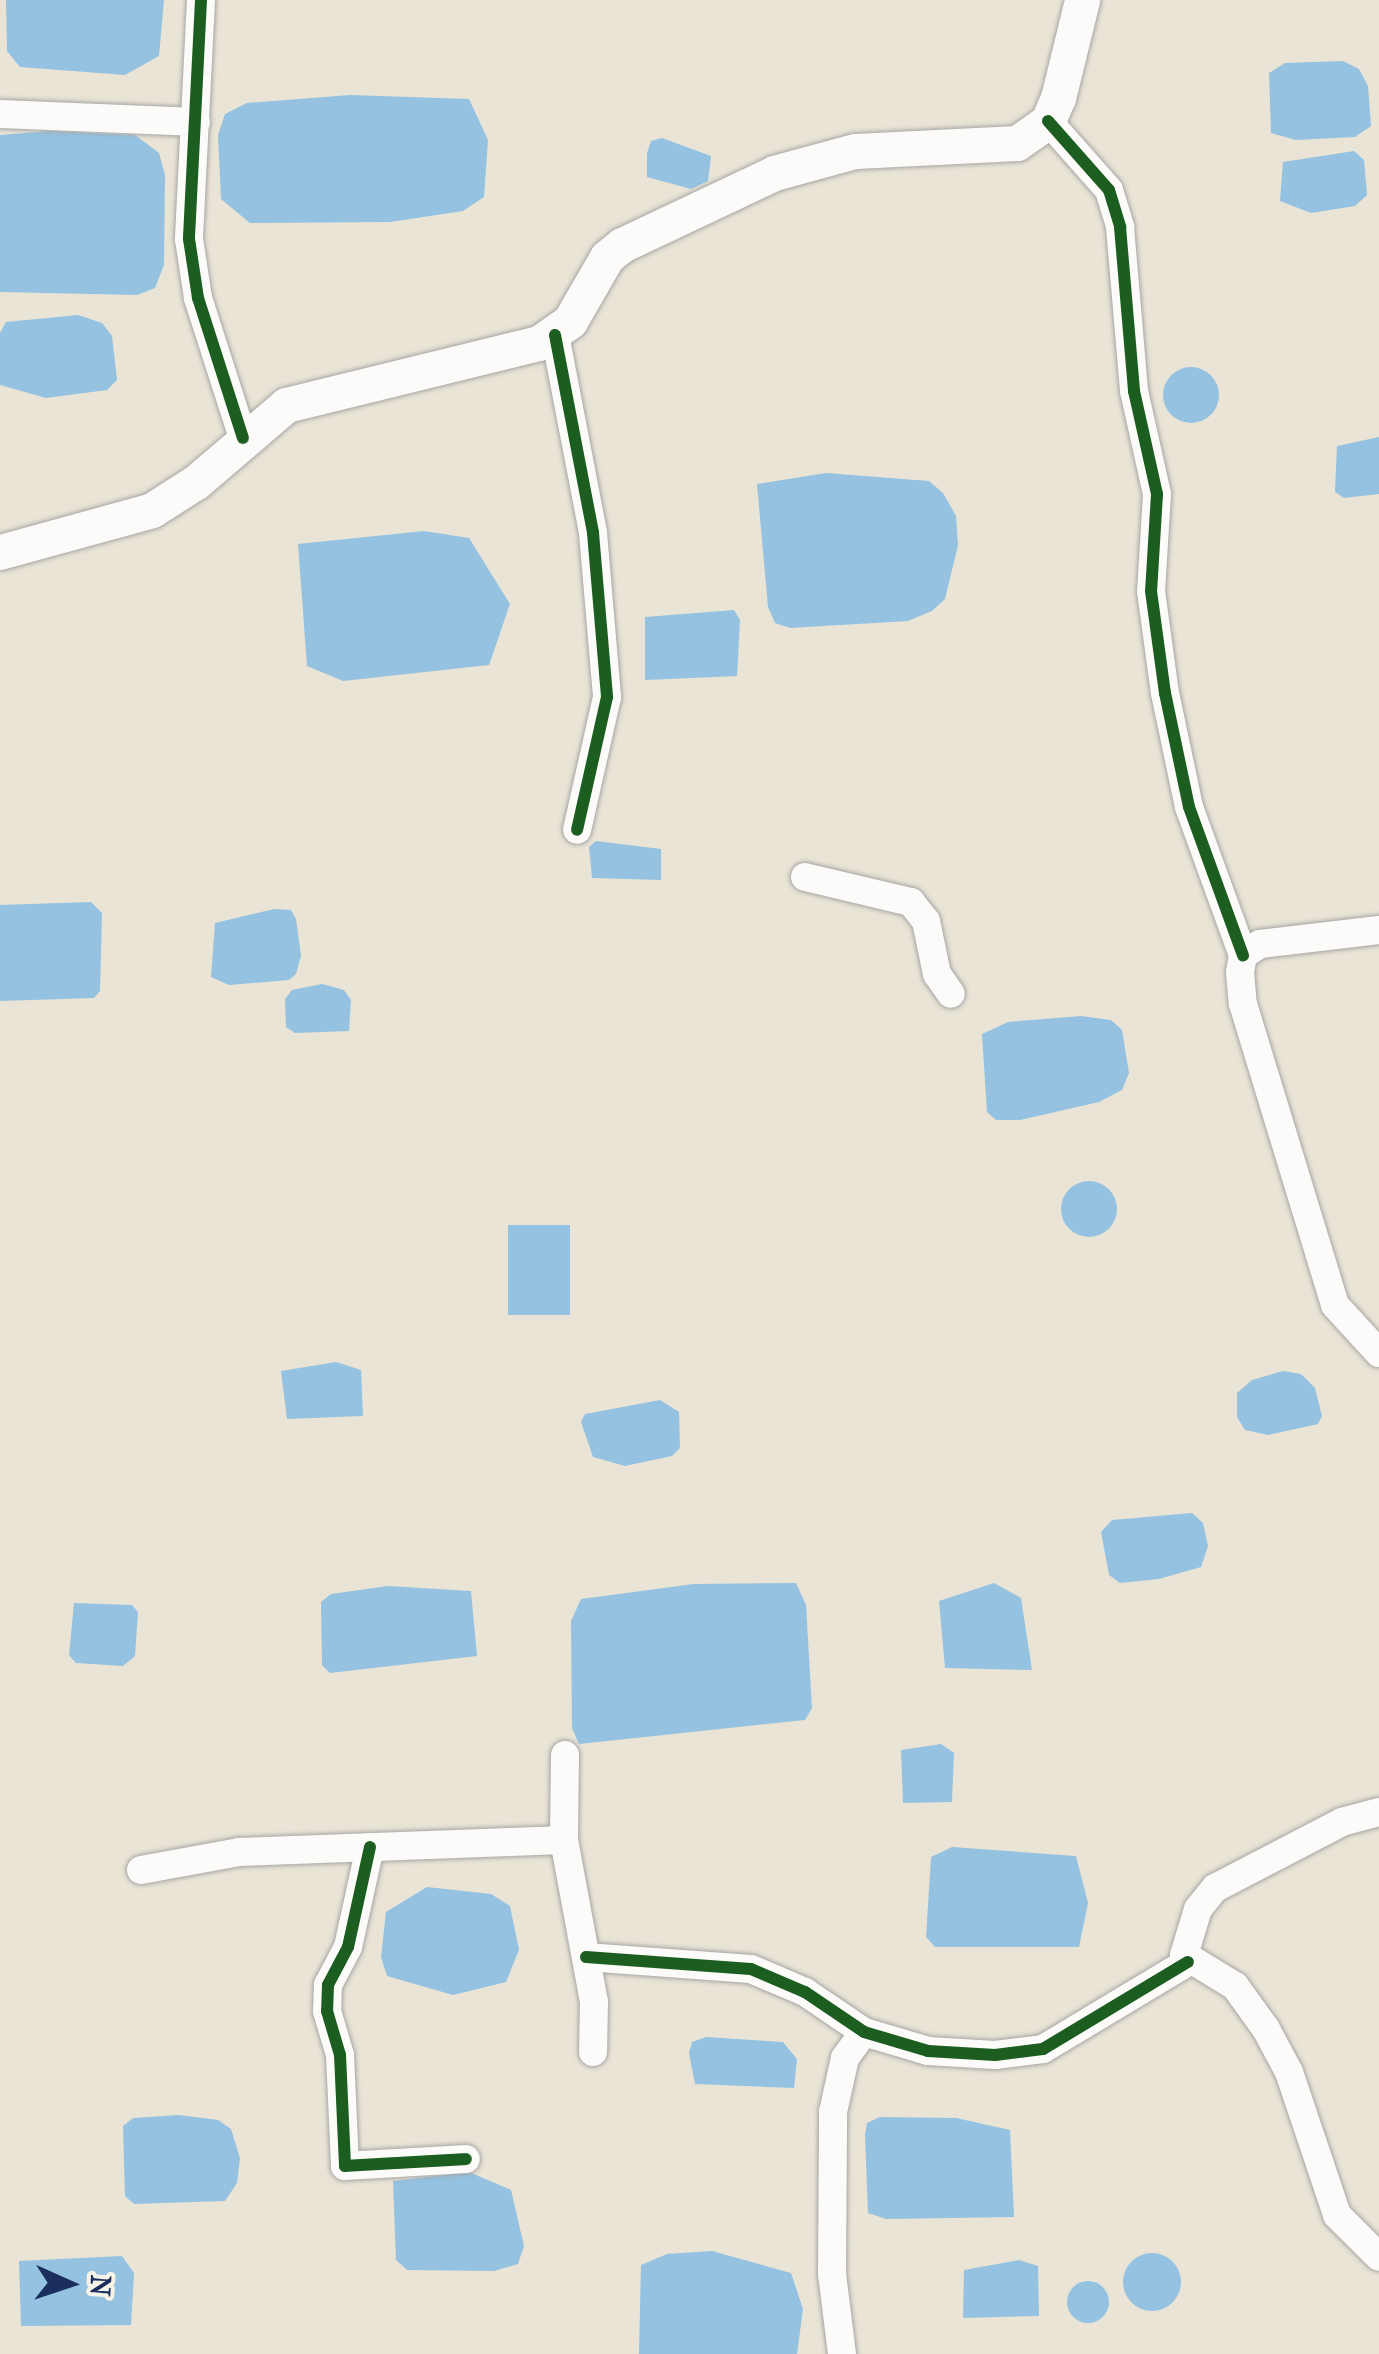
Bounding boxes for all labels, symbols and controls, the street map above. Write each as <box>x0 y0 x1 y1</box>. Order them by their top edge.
north arrow <box>20 2234 120 2334</box>
text: N <box>83 2274 117 2297</box>

